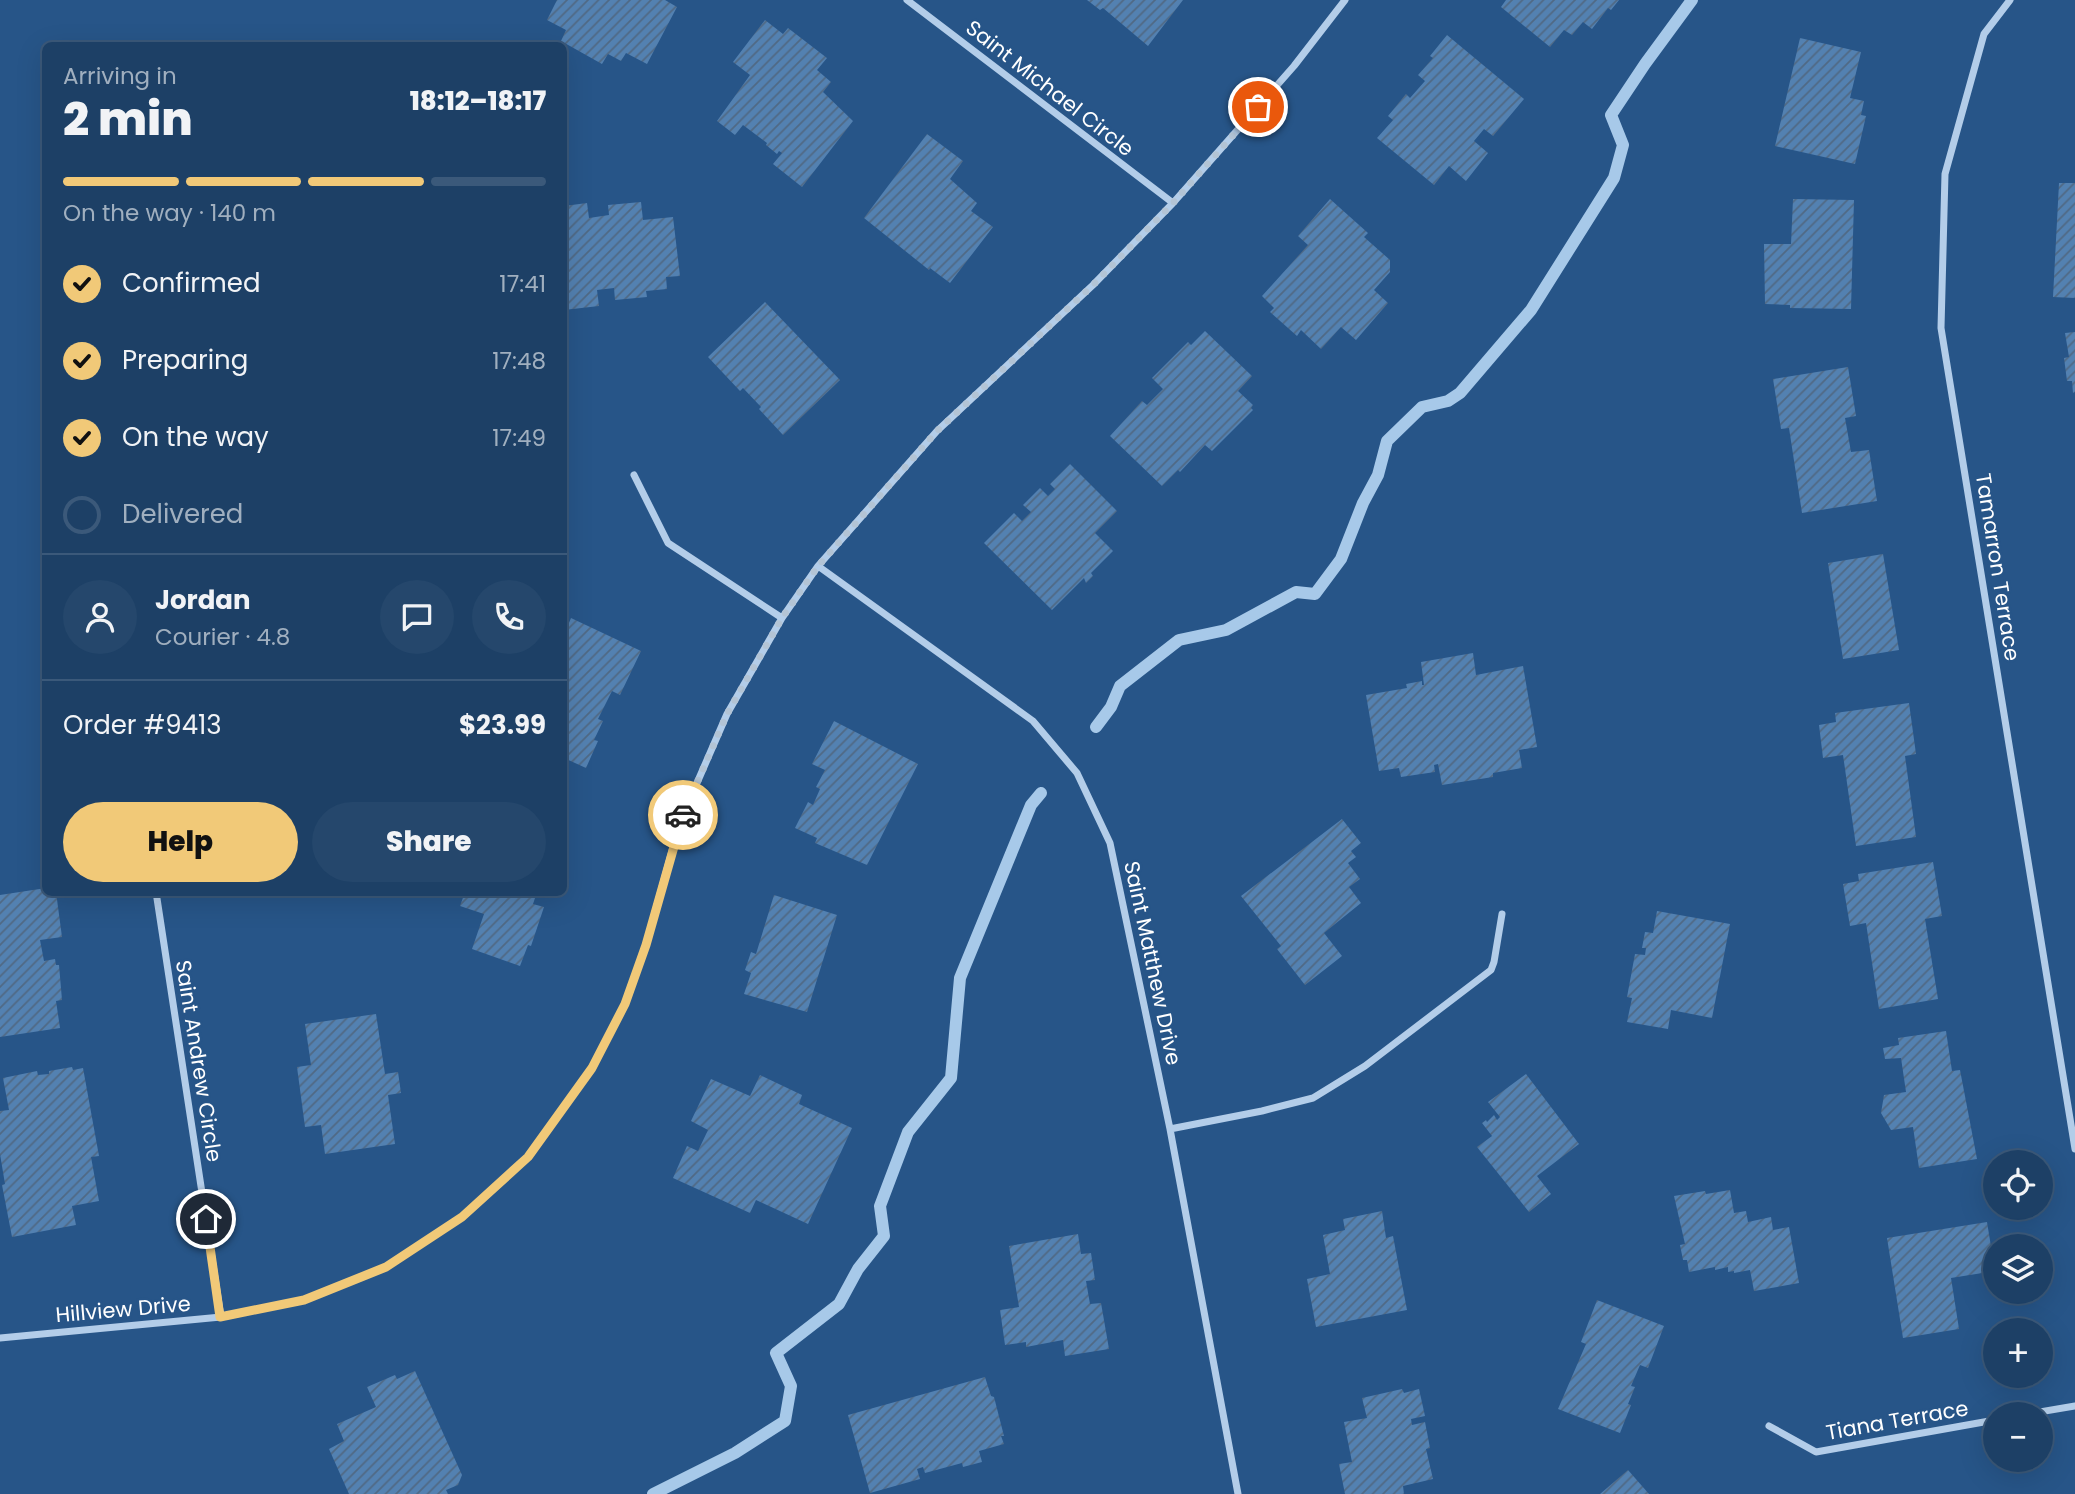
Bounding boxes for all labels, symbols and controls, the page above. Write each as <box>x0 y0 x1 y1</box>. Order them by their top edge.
street label: Saint Michael Circle <box>960 13 1140 163</box>
text: Arriving in <box>63 60 177 92</box>
pin <box>1228 77 1288 137</box>
text: 18:12–18:17 <box>410 83 546 119</box>
text: 2 min <box>63 87 193 151</box>
icon: bag <box>1239 88 1277 126</box>
text: On the way · 140 m <box>63 197 276 229</box>
icon: check <box>63 265 101 303</box>
text: Confirmed <box>122 265 260 301</box>
text: 17:41 <box>499 268 546 300</box>
icon: check <box>63 342 101 380</box>
text: Preparing <box>122 342 248 378</box>
text: 17:48 <box>492 345 546 377</box>
icon: check <box>63 419 101 457</box>
text: On the way <box>122 419 269 455</box>
text: 17:49 <box>492 422 546 454</box>
street label: Tamarron Terrace <box>1969 471 2027 663</box>
text: Delivered <box>122 496 243 532</box>
button: person <box>63 580 137 654</box>
button: chat <box>380 580 454 654</box>
button: phone <box>472 580 546 654</box>
text: Jordan <box>155 582 251 618</box>
text: Courier · 4.8 <box>155 621 290 653</box>
text: Order #9413 <box>63 707 222 743</box>
text: $23.99 <box>459 707 546 743</box>
courier <box>648 780 718 850</box>
icon: car <box>664 796 702 834</box>
button: Help <box>63 802 298 882</box>
button: Share <box>312 802 546 882</box>
street label: Saint Matthew Drive <box>1117 858 1189 1068</box>
street label: Saint Andrew Circle <box>169 958 229 1164</box>
map controls <box>1983 1150 2053 1472</box>
button: locate <box>1983 1150 2053 1220</box>
pin <box>176 1189 236 1249</box>
icon: home <box>187 1200 225 1238</box>
button: layers <box>1983 1234 2053 1304</box>
street label: Hillview Drive <box>54 1289 192 1329</box>
button: + <box>1983 1318 2053 1388</box>
street label: Tiana Terrace <box>1824 1393 1970 1447</box>
button: − <box>1983 1402 2053 1472</box>

